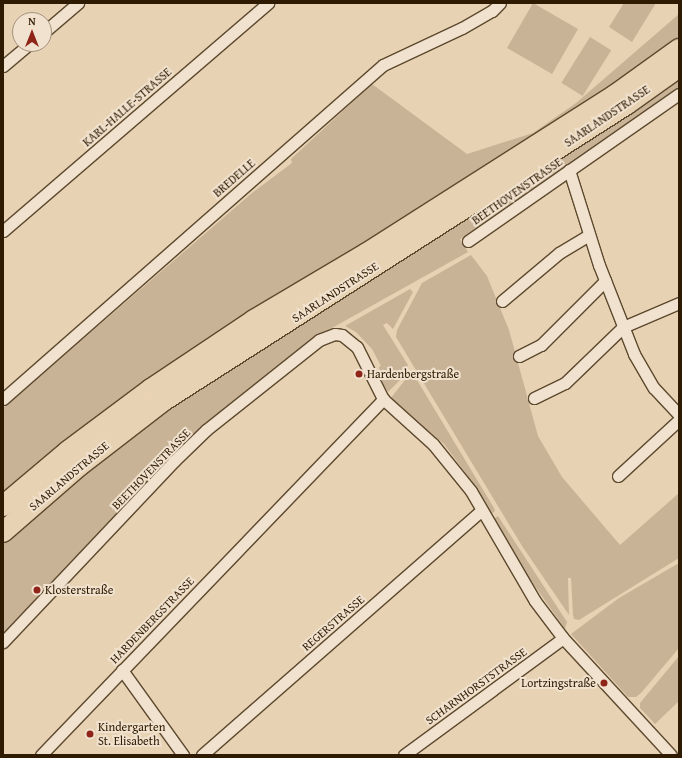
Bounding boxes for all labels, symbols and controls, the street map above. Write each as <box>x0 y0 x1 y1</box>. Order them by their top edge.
north arrow <box>12 12 52 52</box>
text: N <box>28 13 36 29</box>
street label: KARL-HALLE-STRASSE <box>80 65 174 149</box>
street label: SAARLANDSTRASSE <box>561 82 653 150</box>
street label: BEETHOVENSTRASSE <box>469 154 565 228</box>
street label: BREDELLE <box>210 156 258 200</box>
street label: SAARLANDSTRASSE <box>289 259 381 325</box>
place label: Hardenbergstraße <box>367 367 459 381</box>
marker: Hardenbergstraße <box>354 369 364 379</box>
street label: BEETHOVENSTRASSE <box>109 426 193 512</box>
street label: SAARLANDSTRASSE <box>26 438 112 514</box>
street label: HARDENBERGSTRASSE <box>107 574 197 666</box>
place label: Klosterstraße <box>45 583 113 597</box>
marker: Klosterstraße <box>32 585 42 595</box>
street label: REGERSTRASSE <box>299 592 367 654</box>
street label: SCHARNHORSTSTRASSE <box>423 644 529 728</box>
place label: Lortzingstraße <box>521 676 596 690</box>
marker: Lortzingstraße <box>599 678 609 688</box>
place label: Kindergarten St. Elisabeth <box>98 720 165 748</box>
marker: Kindergarten St. Elisabeth <box>85 729 95 739</box>

